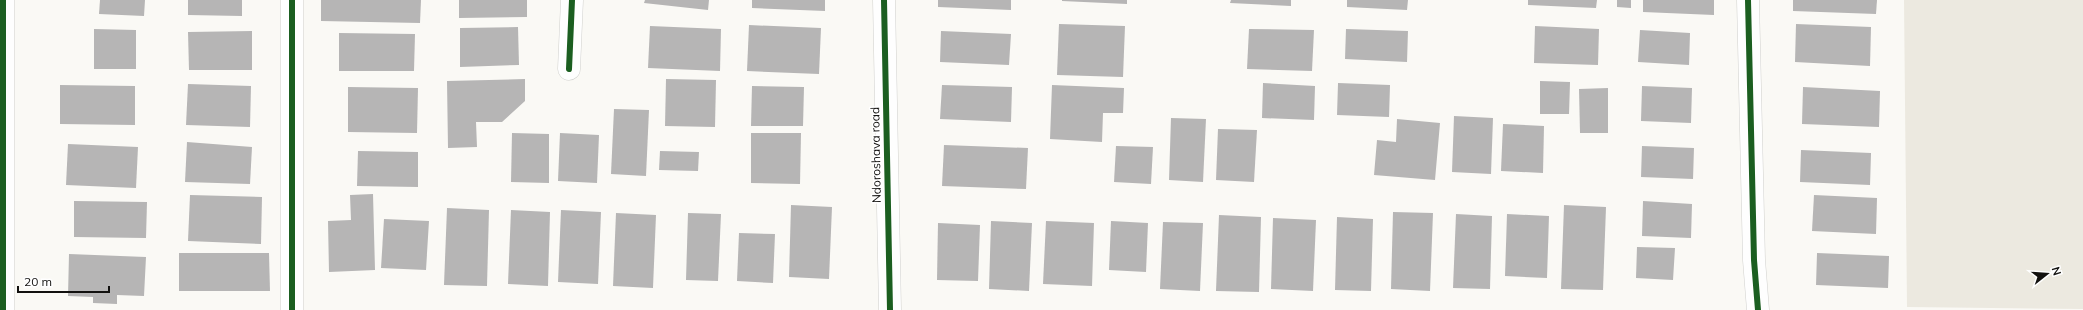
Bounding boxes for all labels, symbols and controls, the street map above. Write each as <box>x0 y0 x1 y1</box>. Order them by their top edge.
street label: Ndoroshava road <box>867 107 884 203</box>
north arrow <box>2027 254 2067 294</box>
text: N <box>2049 265 2064 277</box>
scale bar <box>18 268 109 294</box>
text: 20 m <box>24 274 52 289</box>

